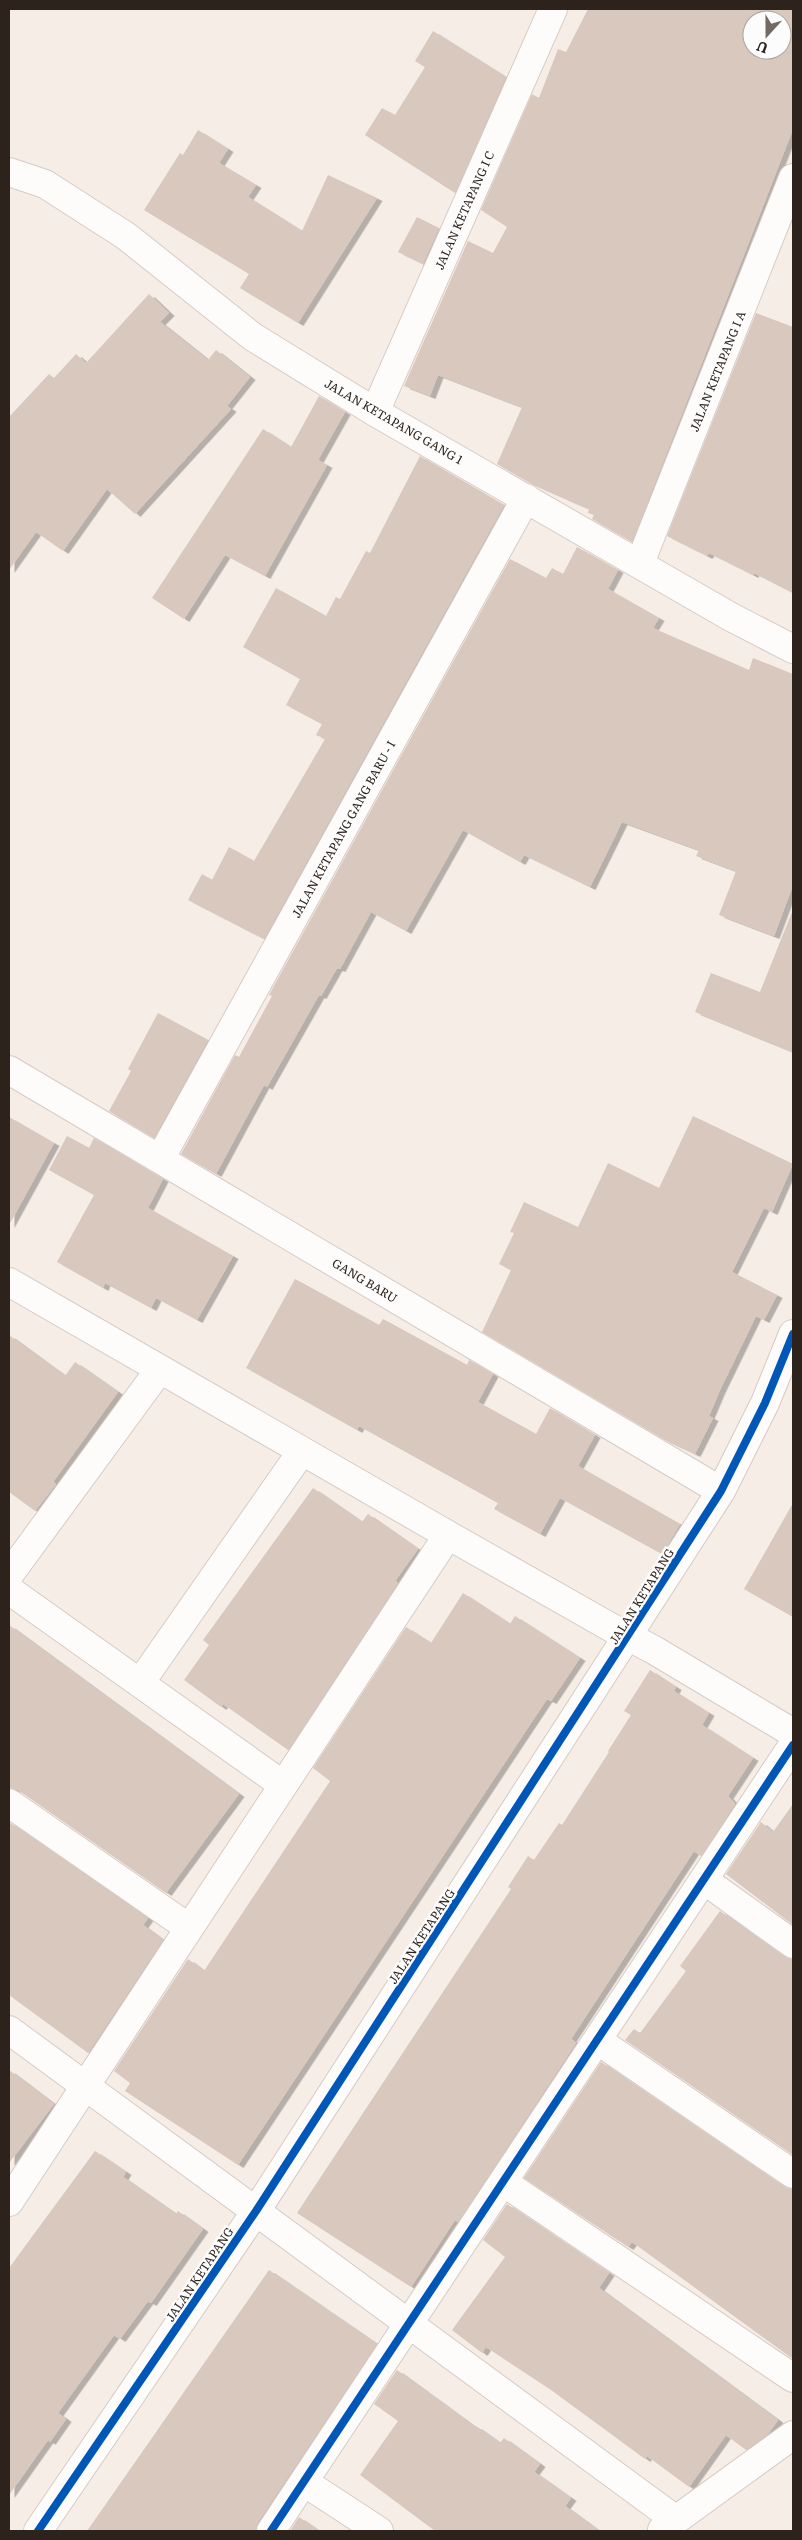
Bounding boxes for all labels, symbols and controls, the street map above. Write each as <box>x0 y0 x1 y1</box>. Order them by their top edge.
north arrow <box>742 10 792 60</box>
text: U <box>753 37 771 59</box>
street label: JALAN KETAPANG I C <box>430 148 498 272</box>
street label: JALAN KETAPANG I A <box>684 308 750 434</box>
street label: JALAN KETAPANG GANG 1 <box>322 374 467 468</box>
street label: JALAN KETAPANG GANG BARU - I <box>287 737 399 921</box>
street label: GANG BARU <box>329 1253 401 1307</box>
street label: JALAN KETAPANG <box>604 1544 678 1648</box>
street label: JALAN KETAPANG <box>383 1885 459 1987</box>
street label: JALAN KETAPANG <box>161 2223 237 2325</box>

